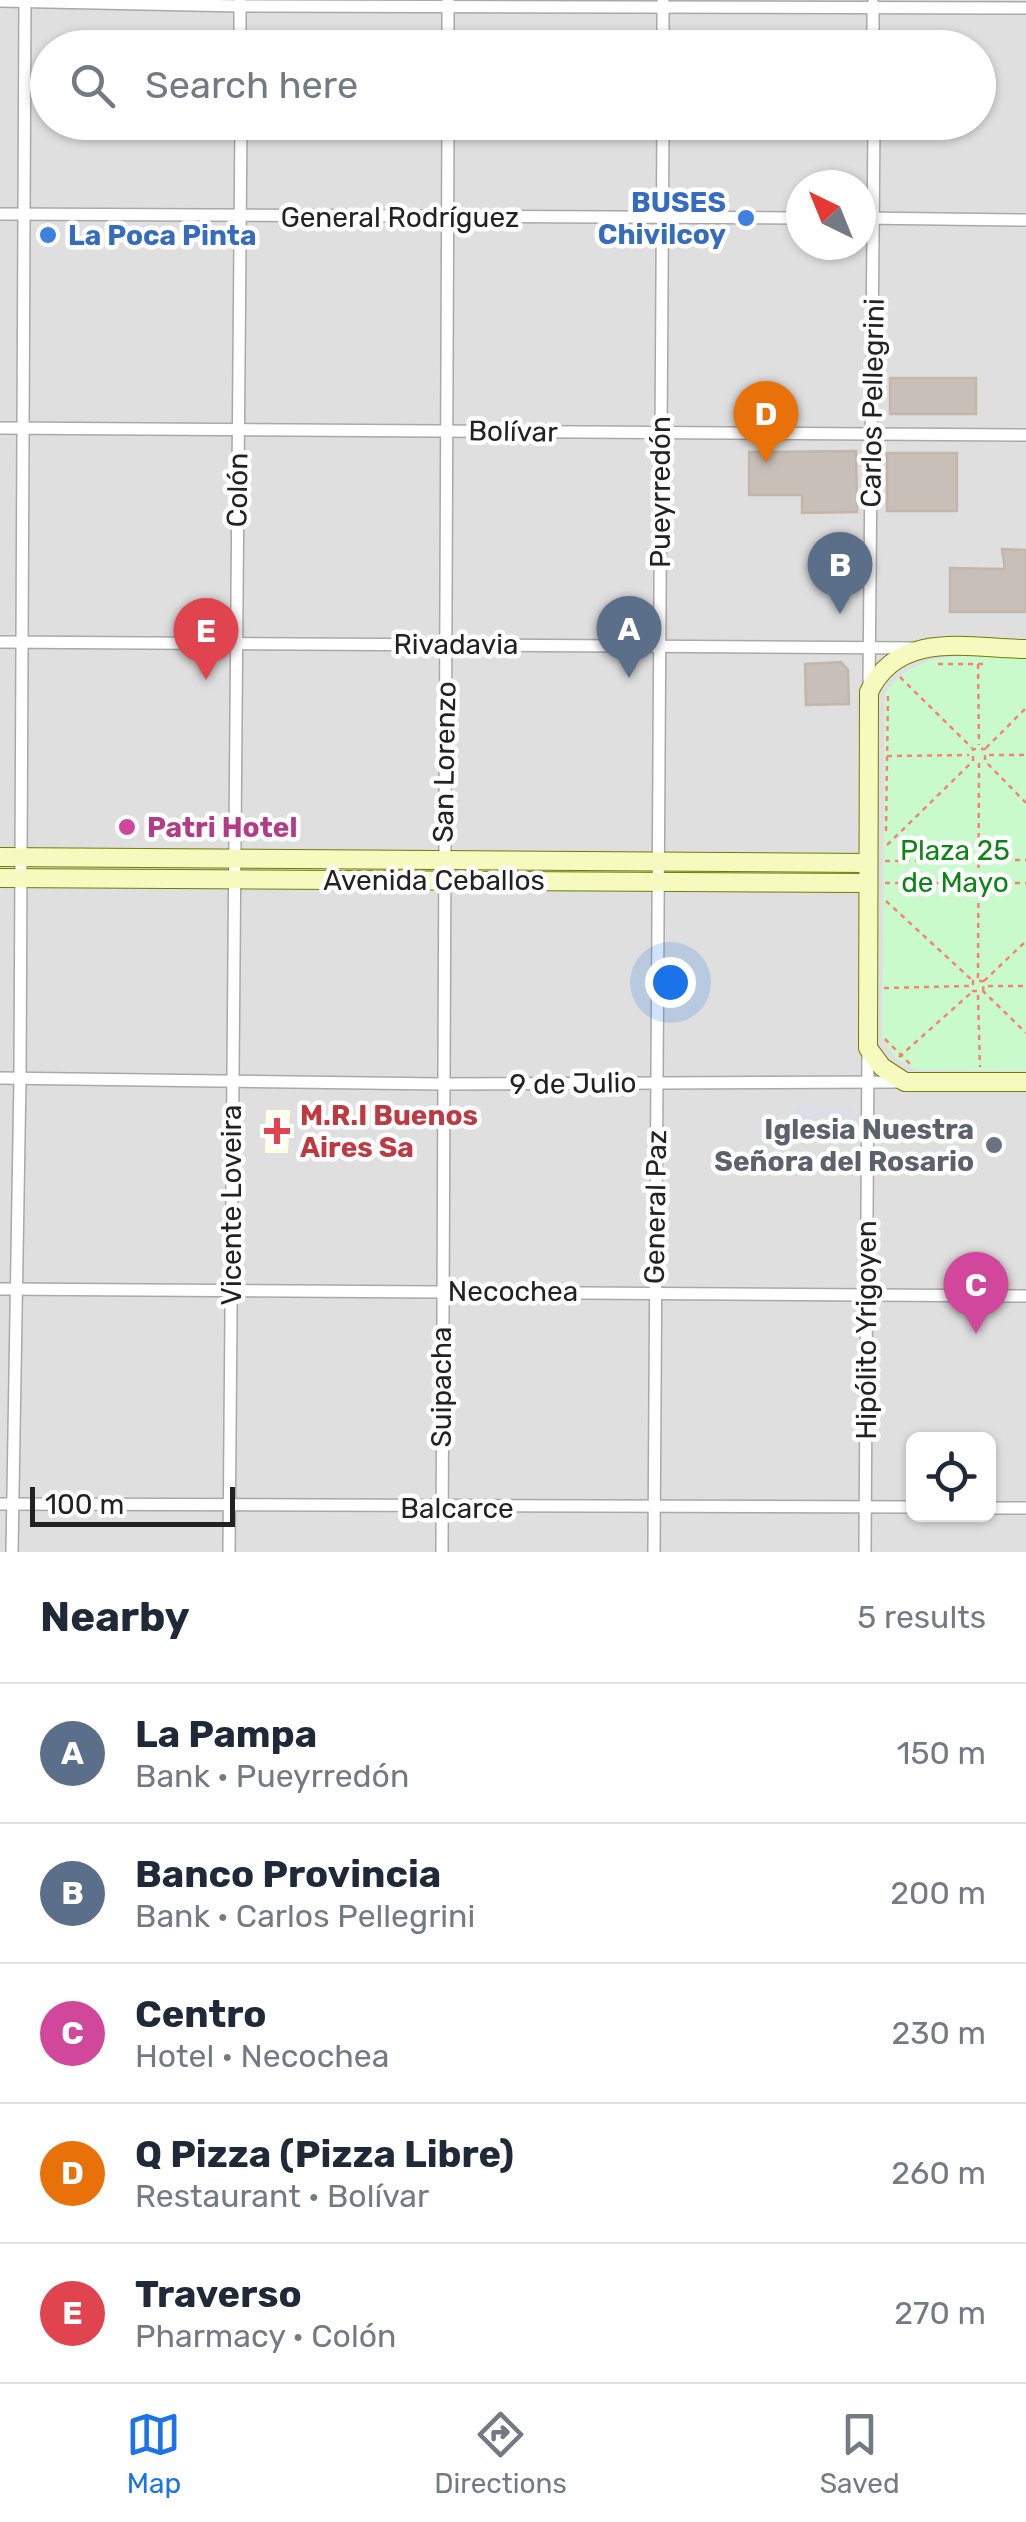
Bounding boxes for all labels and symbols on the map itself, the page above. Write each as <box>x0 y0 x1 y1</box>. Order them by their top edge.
north arrow <box>786 170 876 260</box>
place label: BUSES Chivilcoy <box>598 186 726 251</box>
street label: General Rodríguez <box>281 201 519 234</box>
marker: BUSES Chivilcoy <box>735 207 757 229</box>
place label: La Poca Pinta <box>68 219 256 252</box>
marker: La Poca Pinta <box>37 224 59 246</box>
street label: Carlos Pellegrini <box>854 298 891 508</box>
pin: D <box>734 380 798 463</box>
street label: Bolívar <box>468 414 558 449</box>
street label: Pueyrredón <box>644 416 677 568</box>
street label: Colón <box>220 452 255 528</box>
pin: B <box>808 532 872 614</box>
pin: A <box>596 596 662 678</box>
pin: E <box>174 598 238 680</box>
street label: Rivadavia <box>393 628 519 661</box>
street label: San Lorenzo <box>427 681 462 843</box>
place label: Patri Hotel <box>147 811 297 844</box>
marker: Patri Hotel <box>116 816 138 838</box>
park label: Plaza 25 de Mayo <box>900 834 1010 899</box>
street label: Avenida Ceballos <box>323 864 545 897</box>
your location <box>645 957 696 1008</box>
street label: 9 de Julio <box>509 1066 637 1101</box>
place label: M.R.I Buenos Aires Sa <box>300 1099 478 1164</box>
street label: Vicente Loveira <box>215 1105 248 1305</box>
place label: Iglesia Nuestra Señora del Rosario <box>714 1113 974 1178</box>
marker: M.R.I Buenos Aires Sa <box>264 1118 290 1144</box>
street label: General Paz <box>638 1130 673 1284</box>
marker: Iglesia Nuestra Señora del Rosario <box>983 1134 1005 1156</box>
street label: Hipólito Yrigoyen <box>850 1220 883 1440</box>
pin: C <box>944 1252 1008 1334</box>
street label: Necochea <box>448 1275 578 1308</box>
street label: Suipacha <box>425 1326 458 1448</box>
scale bar <box>30 1482 235 1526</box>
street label: Balcarce <box>400 1492 514 1525</box>

